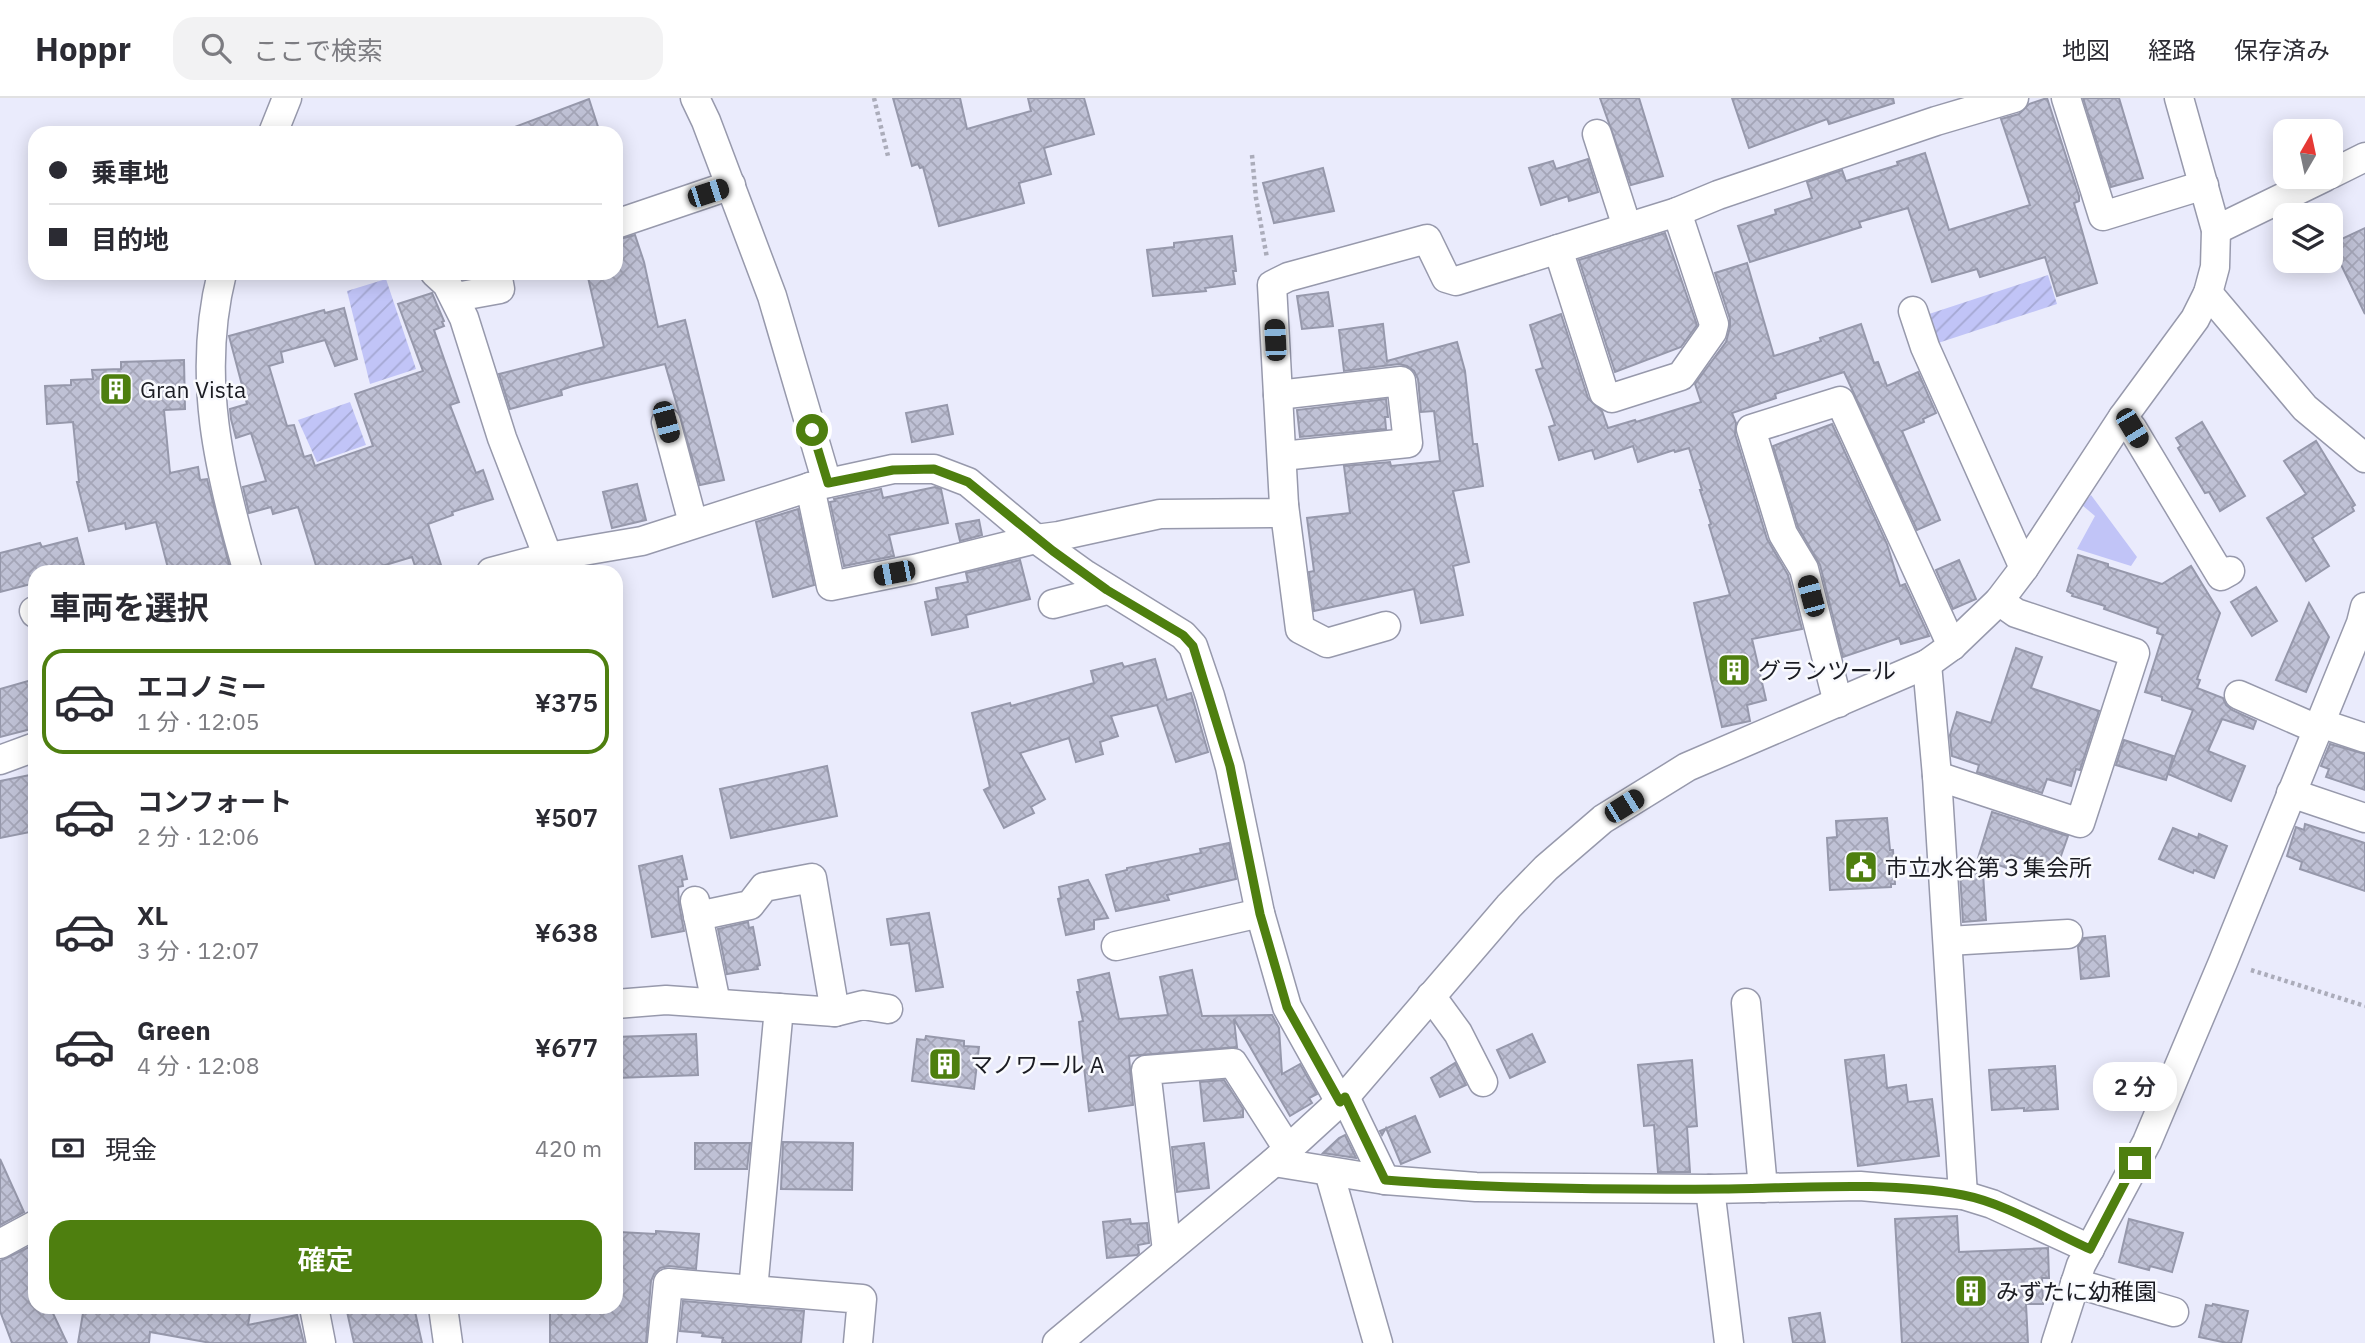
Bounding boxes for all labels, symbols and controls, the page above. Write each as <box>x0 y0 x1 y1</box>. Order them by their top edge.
search box <box>173 17 663 80</box>
text: Hoppr <box>35 27 131 70</box>
icon: search <box>197 29 235 67</box>
text: ここで検索 <box>253 33 383 67</box>
text: 地図 <box>2062 34 2110 66</box>
text: 経路 <box>2148 34 2196 66</box>
text: 保存済み <box>2234 34 2330 66</box>
north arrow <box>2273 119 2343 189</box>
map controls <box>2273 119 2343 273</box>
text: 乗車地 <box>91 155 169 189</box>
car <box>685 177 732 209</box>
button: layers <box>2273 203 2343 273</box>
text: 目的地 <box>91 222 169 256</box>
car <box>1264 318 1287 362</box>
building icon: Gran Vista <box>97 370 135 408</box>
place label: Gran Vista <box>140 374 246 404</box>
car <box>651 399 682 445</box>
car <box>2113 405 2152 451</box>
route start <box>796 414 828 446</box>
car <box>872 559 917 587</box>
car <box>1796 573 1827 619</box>
text: 車両を選択 <box>49 586 209 628</box>
building icon: グランツール <box>1715 651 1753 689</box>
place label: グランツール <box>1758 655 1896 685</box>
text: エコノミー <box>137 669 267 703</box>
icon: car <box>53 670 116 733</box>
text: ¥375 <box>535 685 598 719</box>
text: 1 分 · 12:05 <box>137 706 260 736</box>
text: コンフォート <box>137 784 292 818</box>
icon: car <box>53 785 116 848</box>
car <box>1601 786 1648 826</box>
text: ¥507 <box>535 800 598 834</box>
text: 2 分 · 12:06 <box>137 821 260 851</box>
public building icon: 市立水谷第３集会所 <box>1842 848 1880 886</box>
place label: 市立水谷第３集会所 <box>1885 852 2092 882</box>
text: XL <box>137 898 168 932</box>
icon: car <box>53 900 116 963</box>
text: ¥638 <box>535 915 598 949</box>
text: 3 分 · 12:07 <box>137 935 260 965</box>
text: Green <box>137 1013 211 1047</box>
icon: car <box>53 1015 116 1078</box>
text: ¥677 <box>535 1030 598 1064</box>
building icon: マノワール A <box>926 1045 964 1083</box>
place label: マノワール A <box>970 1049 1105 1079</box>
text: 4 分 · 12:08 <box>137 1050 260 1080</box>
callout: 2 分 <box>2093 1062 2177 1110</box>
text: 2 分 <box>2114 1071 2156 1101</box>
icon: cash <box>49 1129 87 1167</box>
text: 現金 <box>105 1132 157 1166</box>
text: 420 m <box>535 1133 602 1163</box>
route end <box>2119 1147 2151 1179</box>
button: 確定 <box>49 1220 602 1300</box>
building icon: みずたに幼稚園 <box>1952 1272 1990 1310</box>
place label: みずたに幼稚園 <box>1996 1276 2157 1306</box>

